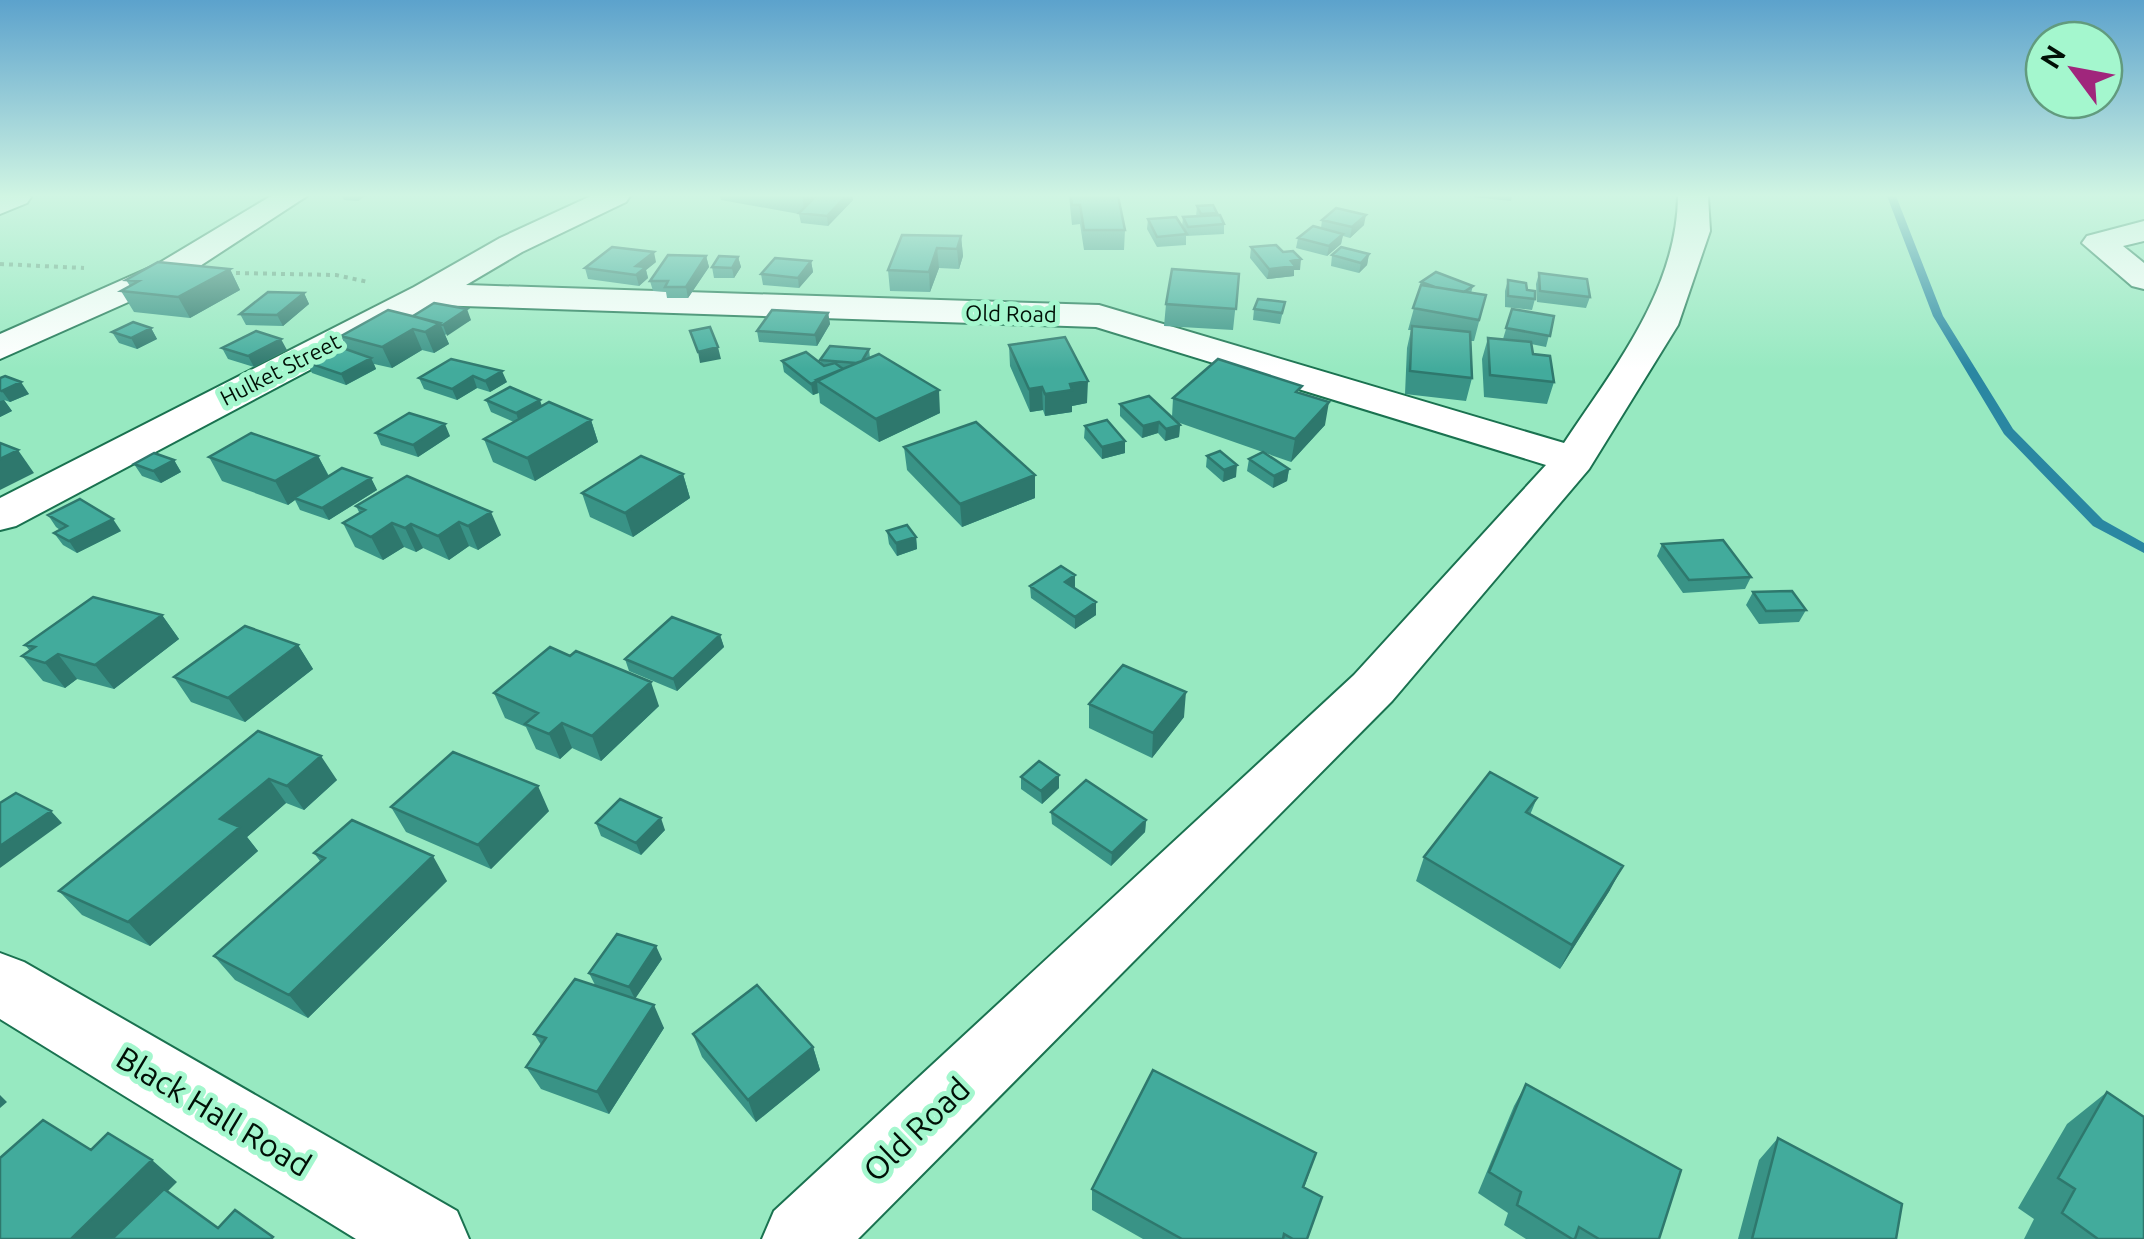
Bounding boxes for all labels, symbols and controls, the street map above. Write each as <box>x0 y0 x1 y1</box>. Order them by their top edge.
north arrow <box>2024 20 2124 120</box>
text: N <box>2034 39 2071 74</box>
street label: Old Road <box>965 300 1057 326</box>
street label: Hulket Street <box>216 328 345 410</box>
street label: Black Hall Road <box>110 1039 318 1183</box>
street label: Old Road <box>856 1070 976 1188</box>

